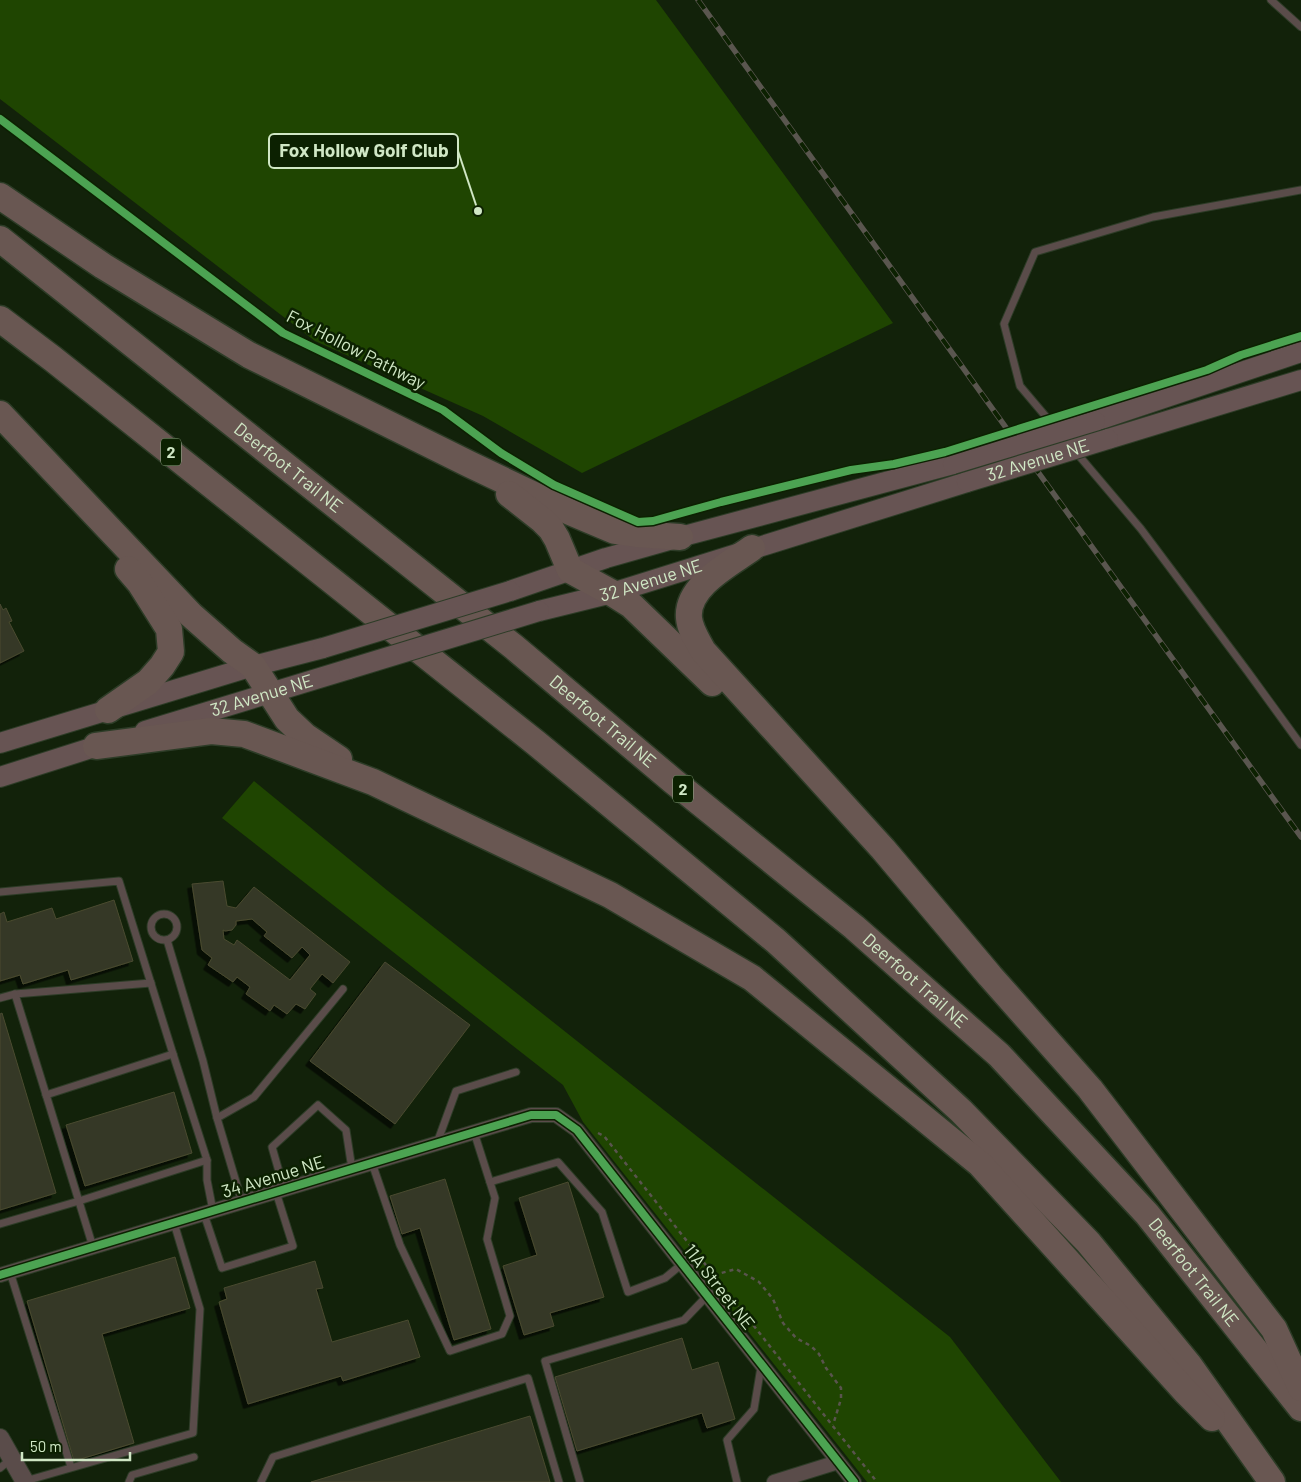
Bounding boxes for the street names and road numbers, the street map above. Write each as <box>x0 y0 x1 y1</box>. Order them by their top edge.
street label: Fox Hollow Pathway <box>283 305 430 394</box>
street label: Deerfoot Trail NE <box>230 417 348 517</box>
street label: 32 Avenue NE <box>983 433 1092 485</box>
road number: 2 <box>161 438 181 466</box>
street label: 32 Avenue NE <box>597 554 705 606</box>
street label: 32 Avenue NE <box>207 669 315 721</box>
street label: Deerfoot Trail NE <box>545 670 661 772</box>
road number: 2 <box>673 776 693 802</box>
street label: Deerfoot Trail NE <box>859 928 973 1032</box>
street label: 34 Avenue NE <box>219 1150 327 1202</box>
street label: Deerfoot Trail NE <box>1144 1213 1244 1331</box>
street label: 11A Street NE <box>679 1239 760 1334</box>

